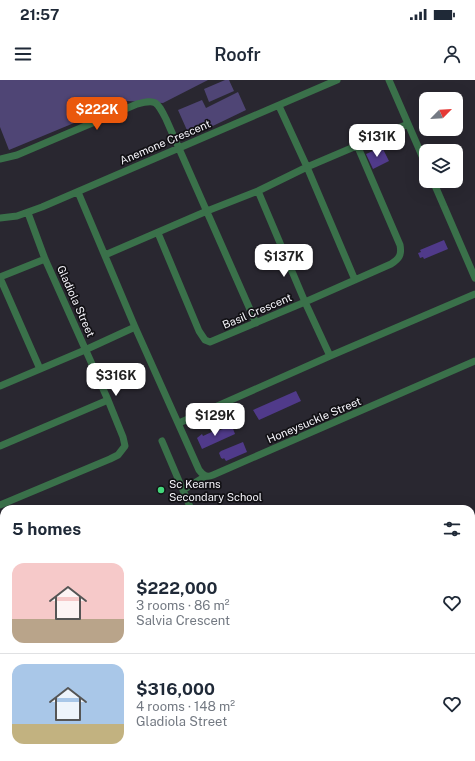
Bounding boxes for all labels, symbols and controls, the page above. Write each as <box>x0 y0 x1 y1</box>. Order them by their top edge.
text: 21:57 <box>20 6 60 23</box>
icon: menu <box>12 43 34 65</box>
icon: person <box>441 43 463 65</box>
text: Roofr <box>214 44 261 65</box>
north arrow <box>419 92 463 136</box>
map controls <box>419 92 463 188</box>
pin: $222K <box>69 97 125 131</box>
text: $222K <box>76 102 118 117</box>
street label: Anemone Crescent <box>118 117 212 167</box>
pin: $131K <box>349 124 405 158</box>
text: $131K <box>358 129 396 144</box>
button: layers <box>419 144 463 188</box>
pin: $137K <box>256 244 312 278</box>
text: $137K <box>264 249 304 264</box>
street label: Gladiola Street <box>55 263 97 339</box>
street label: Basil Crescent <box>221 291 293 331</box>
pin: $316K <box>88 363 144 397</box>
text: $316K <box>96 368 136 383</box>
street label: Honeysuckle Street <box>265 395 363 445</box>
pin: $129K <box>187 403 243 437</box>
text: $129K <box>195 408 235 423</box>
place label: Sc Kearns Secondary School <box>169 478 262 503</box>
marker: Sc Kearns Secondary School <box>156 485 166 495</box>
icon: filters <box>441 518 463 540</box>
text: 5 homes <box>12 519 81 539</box>
text: $222,000 <box>136 578 217 598</box>
icon: home <box>44 579 92 627</box>
icon: heart <box>441 592 463 614</box>
text: 3 rooms · 86 m² <box>136 598 230 613</box>
text: Salvia Crescent <box>136 613 230 628</box>
text: $316,000 <box>136 679 215 699</box>
icon: home <box>44 680 92 728</box>
icon: heart <box>441 693 463 715</box>
text: 4 rooms · 148 m² <box>136 699 235 714</box>
text: Gladiola Street <box>136 714 227 729</box>

